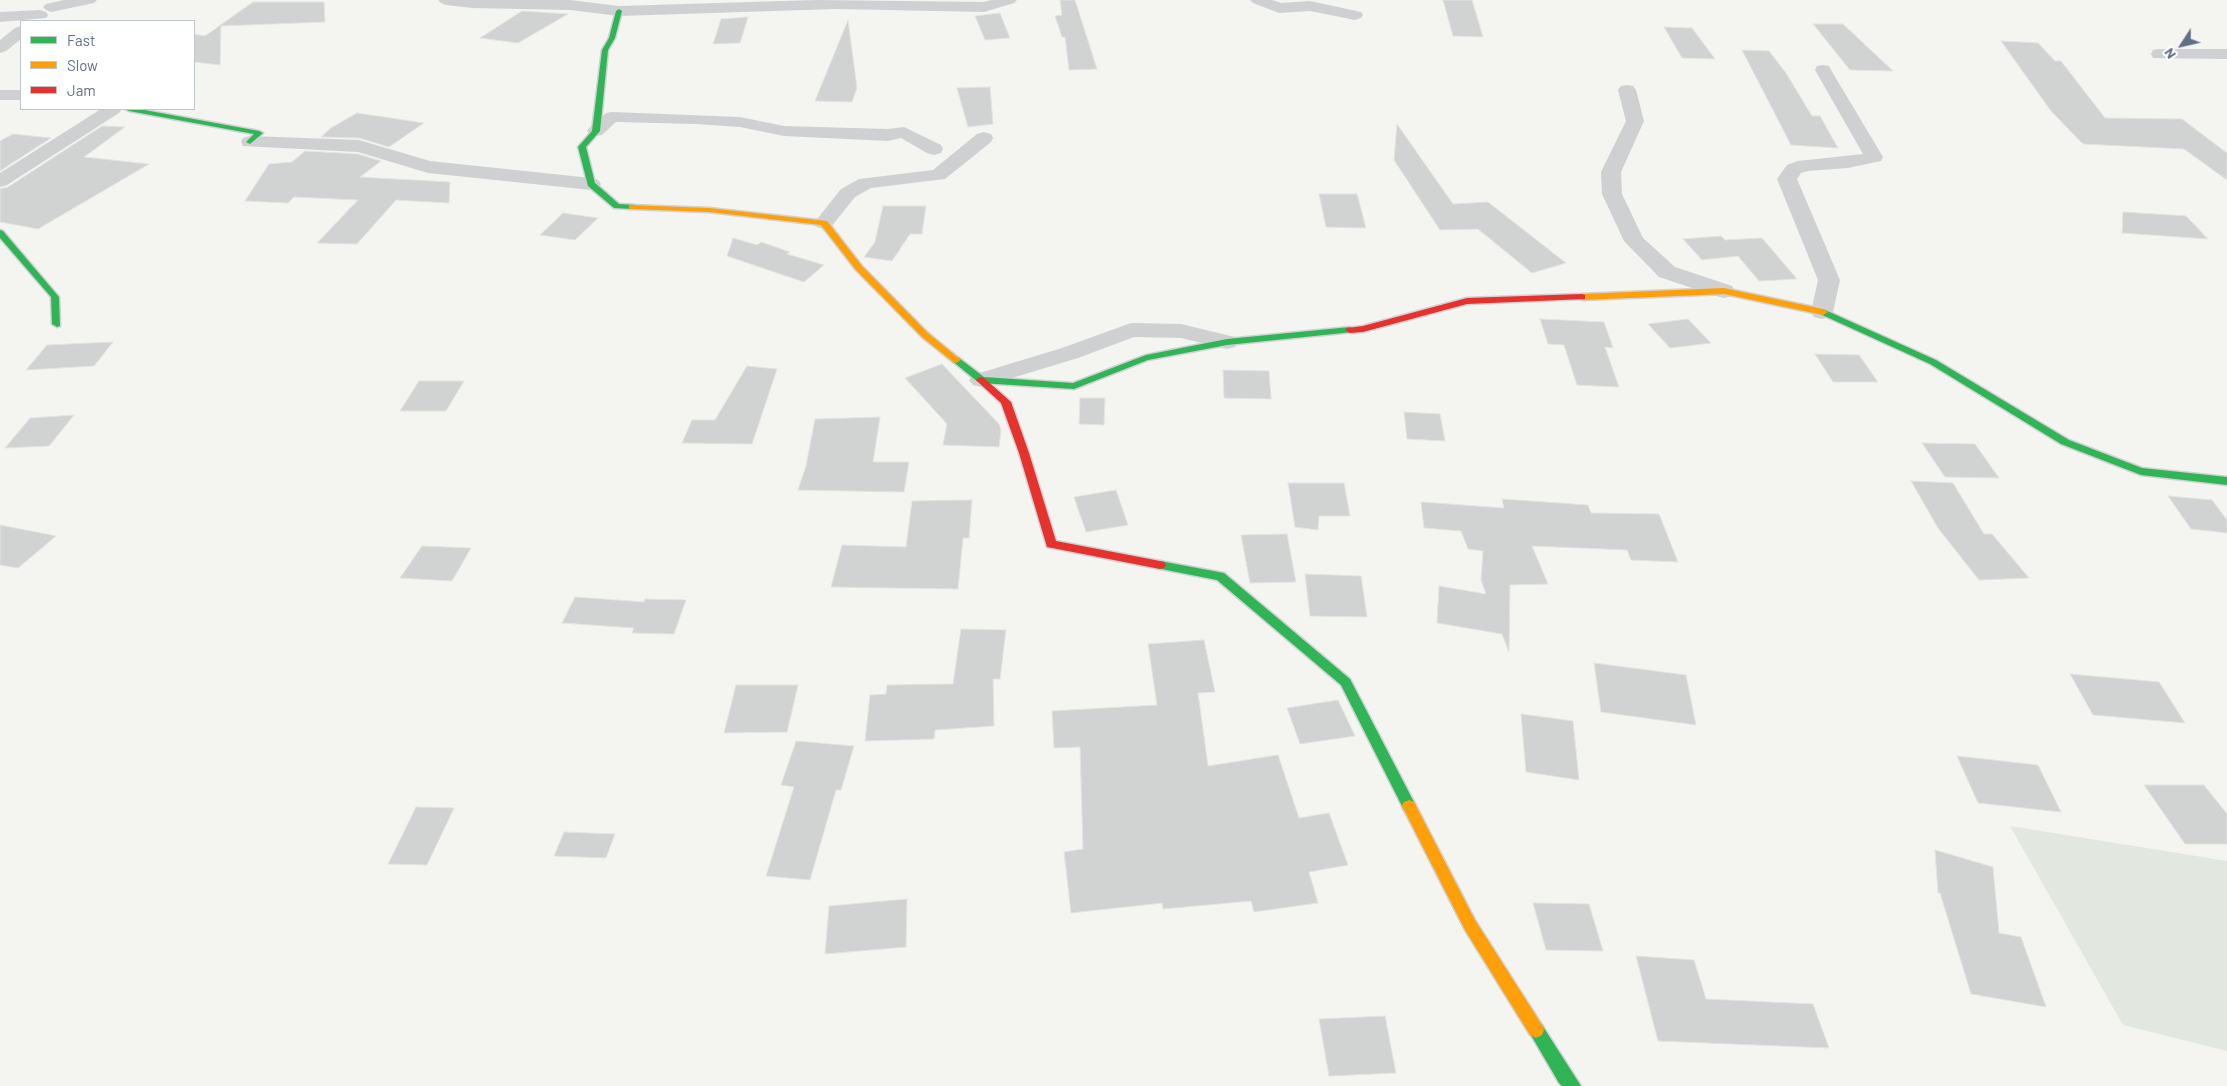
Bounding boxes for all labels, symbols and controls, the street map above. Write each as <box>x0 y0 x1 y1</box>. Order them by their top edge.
legend <box>20 20 195 110</box>
north arrow <box>2157 20 2207 70</box>
text: Fast <box>67 31 95 49</box>
text: N <box>2160 45 2179 63</box>
text: Slow <box>67 56 98 74</box>
text: Jam <box>67 81 96 99</box>

